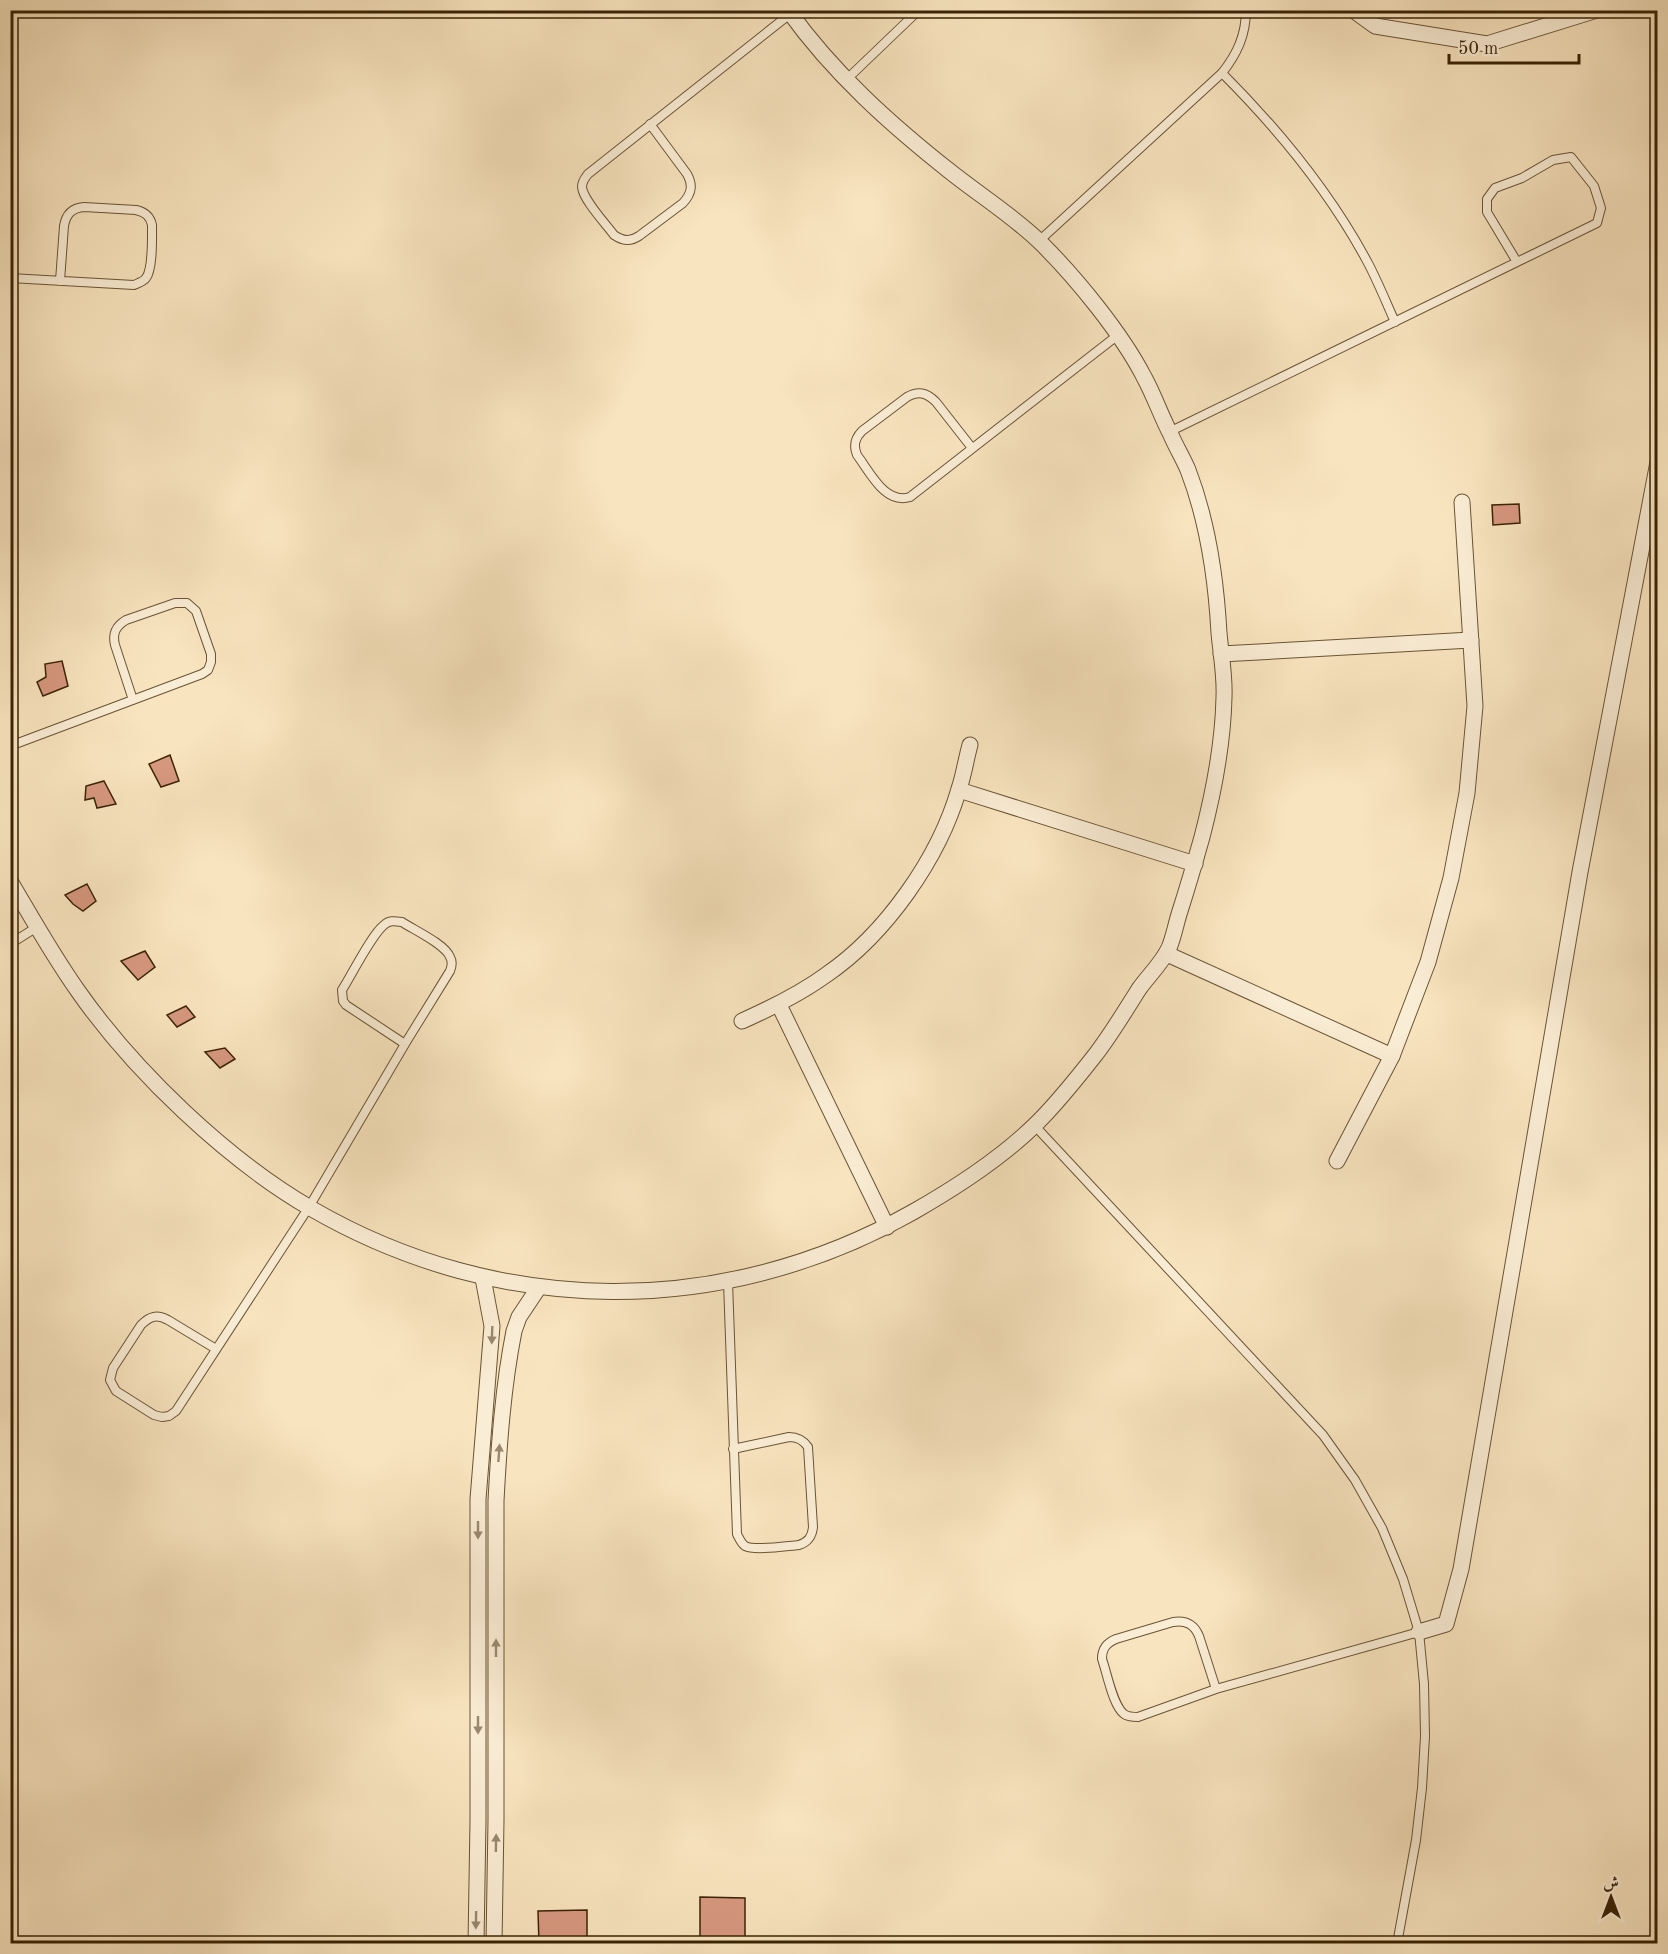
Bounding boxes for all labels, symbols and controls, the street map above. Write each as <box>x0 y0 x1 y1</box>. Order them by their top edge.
scale bar <box>1449 27 1580 65</box>
text: 50 m <box>1458 40 1498 58</box>
one-way arrow <box>487 1326 496 1345</box>
one-way arrow <box>494 1444 503 1463</box>
one-way arrow <box>473 1520 483 1539</box>
one-way arrow <box>491 1639 501 1658</box>
one-way arrow <box>473 1715 483 1734</box>
one-way arrow <box>491 1834 501 1853</box>
north arrow <box>1581 1867 1641 1927</box>
text: ش <box>1603 1876 1619 1892</box>
one-way arrow <box>471 1910 481 1929</box>

